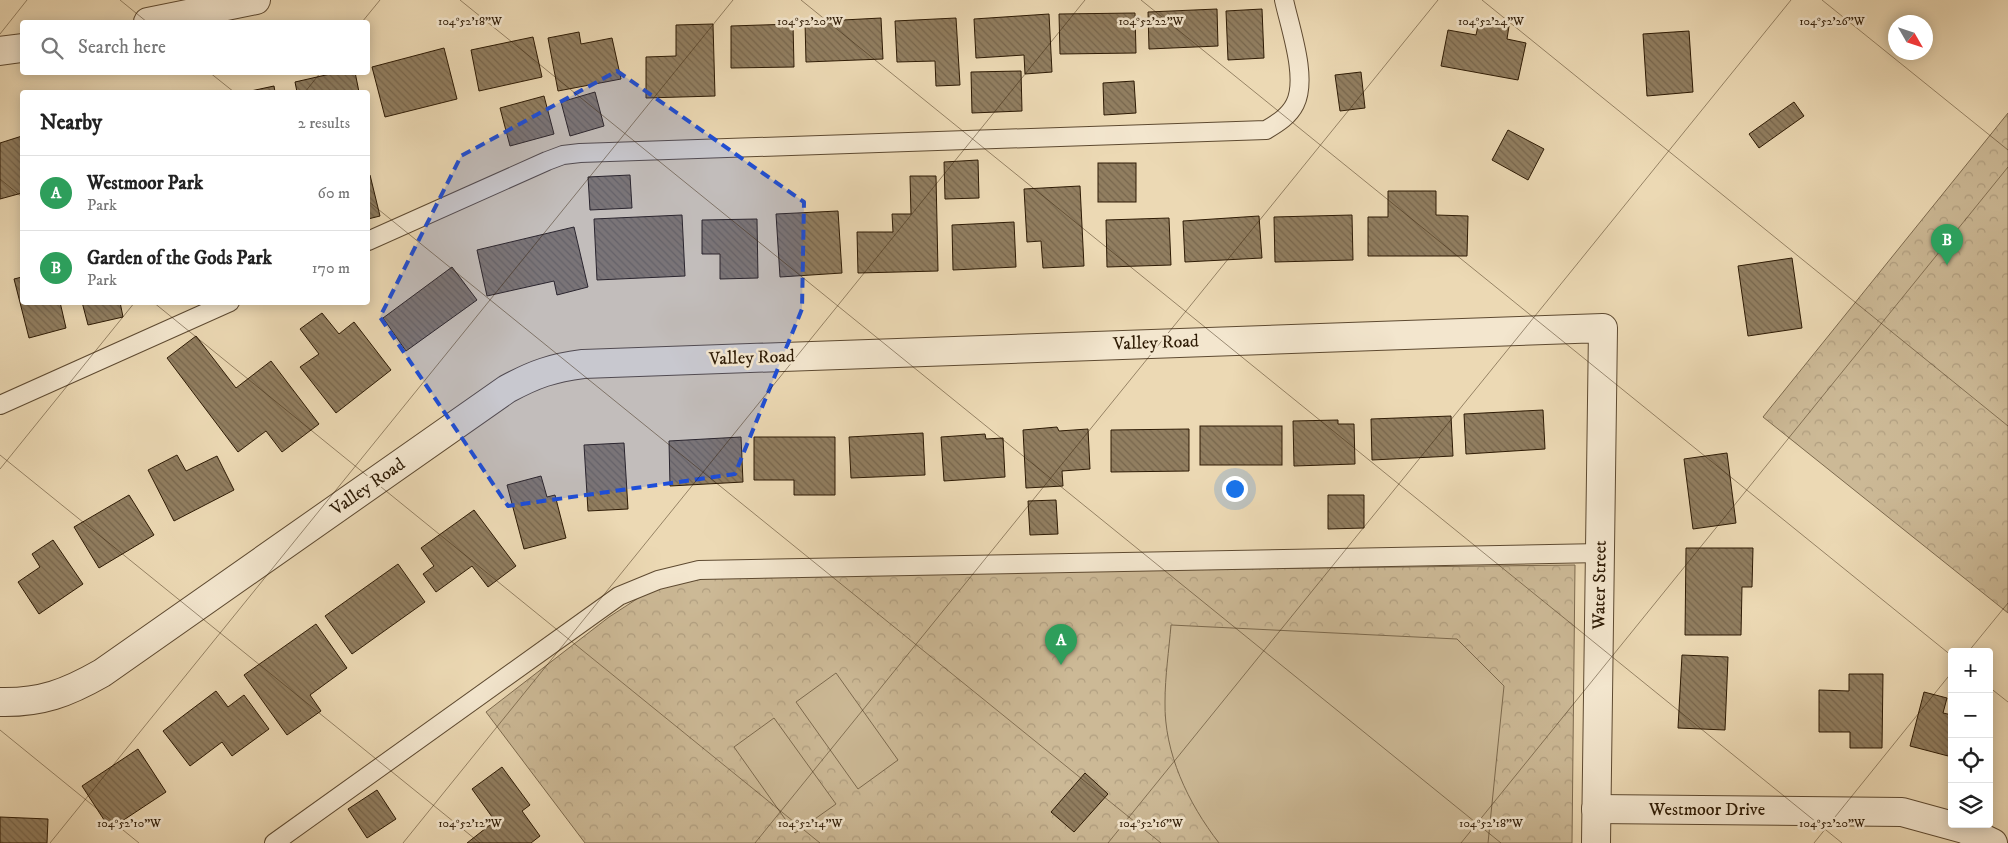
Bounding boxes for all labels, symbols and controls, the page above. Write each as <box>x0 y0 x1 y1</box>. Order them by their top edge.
text: 104°52'18"W <box>438 14 503 29</box>
text: 104°52'20"W <box>777 14 844 29</box>
text: 104°52'22"W <box>1118 14 1185 29</box>
text: 104°52'24"W <box>1458 14 1525 29</box>
text: 104°52'26"W <box>1799 14 1866 29</box>
north arrow <box>1888 15 1933 60</box>
search box <box>20 20 370 75</box>
icon: search <box>38 34 66 62</box>
text: Search here <box>78 36 166 59</box>
text: Nearby <box>40 110 102 136</box>
text: 2 results <box>298 113 350 133</box>
text: Westmoor Park <box>87 172 203 195</box>
text: A <box>51 183 61 203</box>
text: 60 m <box>318 183 350 203</box>
text: Park <box>87 195 117 215</box>
pin: B <box>1931 224 1963 265</box>
text: Garden of the Gods Park <box>87 247 272 270</box>
text: B <box>51 258 61 278</box>
text: 170 m <box>312 258 350 278</box>
text: Park <box>87 270 117 290</box>
street label: Valley Road <box>1112 331 1199 356</box>
street label: Valley Road <box>708 346 795 371</box>
street label: Valley Road <box>326 453 409 521</box>
your location <box>1222 476 1248 502</box>
street label: Water Street <box>1588 540 1612 631</box>
pin: A <box>1045 624 1077 665</box>
map controls <box>1948 648 1993 828</box>
button: + <box>1948 648 1993 693</box>
button: − <box>1948 693 1993 738</box>
button: locate <box>1948 738 1993 783</box>
button: layers <box>1948 783 1993 828</box>
street label: Westmoor Drive <box>1648 799 1765 821</box>
text: 104°52'10"W <box>97 816 162 831</box>
text: 104°52'12"W <box>438 816 503 831</box>
text: 104°52'14"W <box>778 816 843 831</box>
text: 104°52'16"W <box>1119 816 1184 831</box>
text: 104°52'18"W <box>1459 816 1524 831</box>
text: 104°52'20"W <box>1799 816 1866 831</box>

